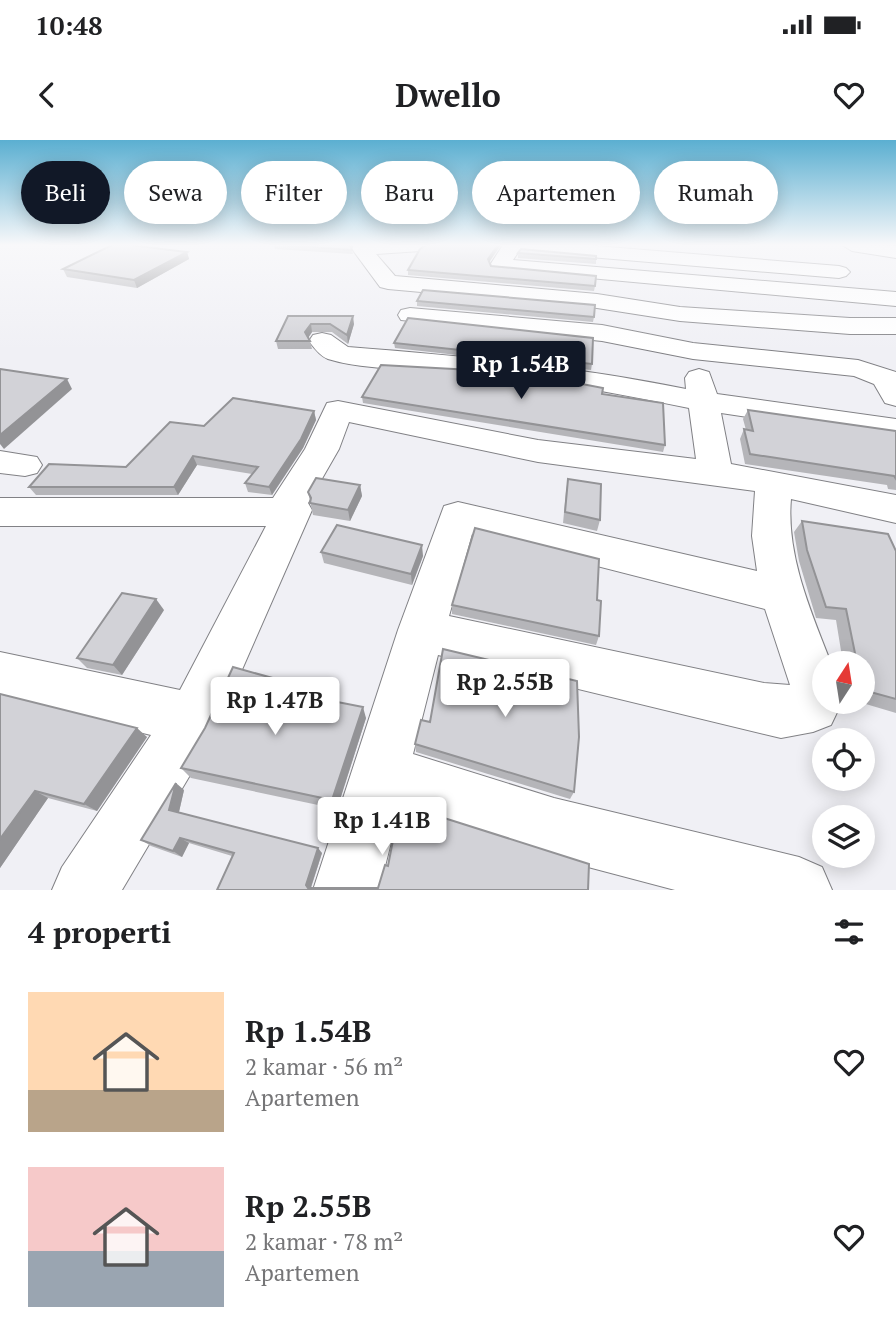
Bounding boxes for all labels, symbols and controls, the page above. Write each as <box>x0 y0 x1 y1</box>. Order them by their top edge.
text: 10:48 <box>35 8 103 42</box>
text: Dwello <box>395 74 501 116</box>
icon: back <box>28 76 66 114</box>
icon: heart <box>830 76 868 114</box>
chip: Beli <box>21 161 110 224</box>
chip: Sewa <box>124 161 227 224</box>
chip: Filter <box>241 161 347 224</box>
chip: Baru <box>361 161 458 224</box>
chip: Apartemen <box>472 161 640 224</box>
chip: Rumah <box>654 161 778 224</box>
pin: Rp 1.54B <box>449 342 593 401</box>
text: Rp 1.54B <box>473 348 569 379</box>
north arrow <box>812 651 875 714</box>
map controls <box>812 651 875 868</box>
pin: Rp 2.55B <box>433 660 577 719</box>
text: Rp 2.55B <box>457 666 553 697</box>
pin: Rp 1.47B <box>203 678 347 737</box>
text: Rp 1.47B <box>227 684 323 715</box>
button: locate <box>812 728 875 791</box>
pin: Rp 1.41B <box>310 798 454 857</box>
text: Rp 1.41B <box>334 804 430 835</box>
button: layers <box>812 805 875 868</box>
text: 4 properti <box>28 912 171 952</box>
icon: filters <box>830 913 868 951</box>
text: Rp 1.54B <box>245 1011 371 1051</box>
icon: home <box>84 1020 168 1104</box>
icon: heart <box>830 1043 868 1081</box>
text: 2 kamar · 56 m² <box>245 1051 403 1082</box>
text: Apartemen <box>245 1082 359 1113</box>
text: Rp 2.55B <box>245 1186 371 1226</box>
icon: home <box>84 1195 168 1279</box>
icon: heart <box>830 1218 868 1256</box>
text: 2 kamar · 78 m² <box>245 1226 403 1257</box>
text: Apartemen <box>245 1257 359 1288</box>

